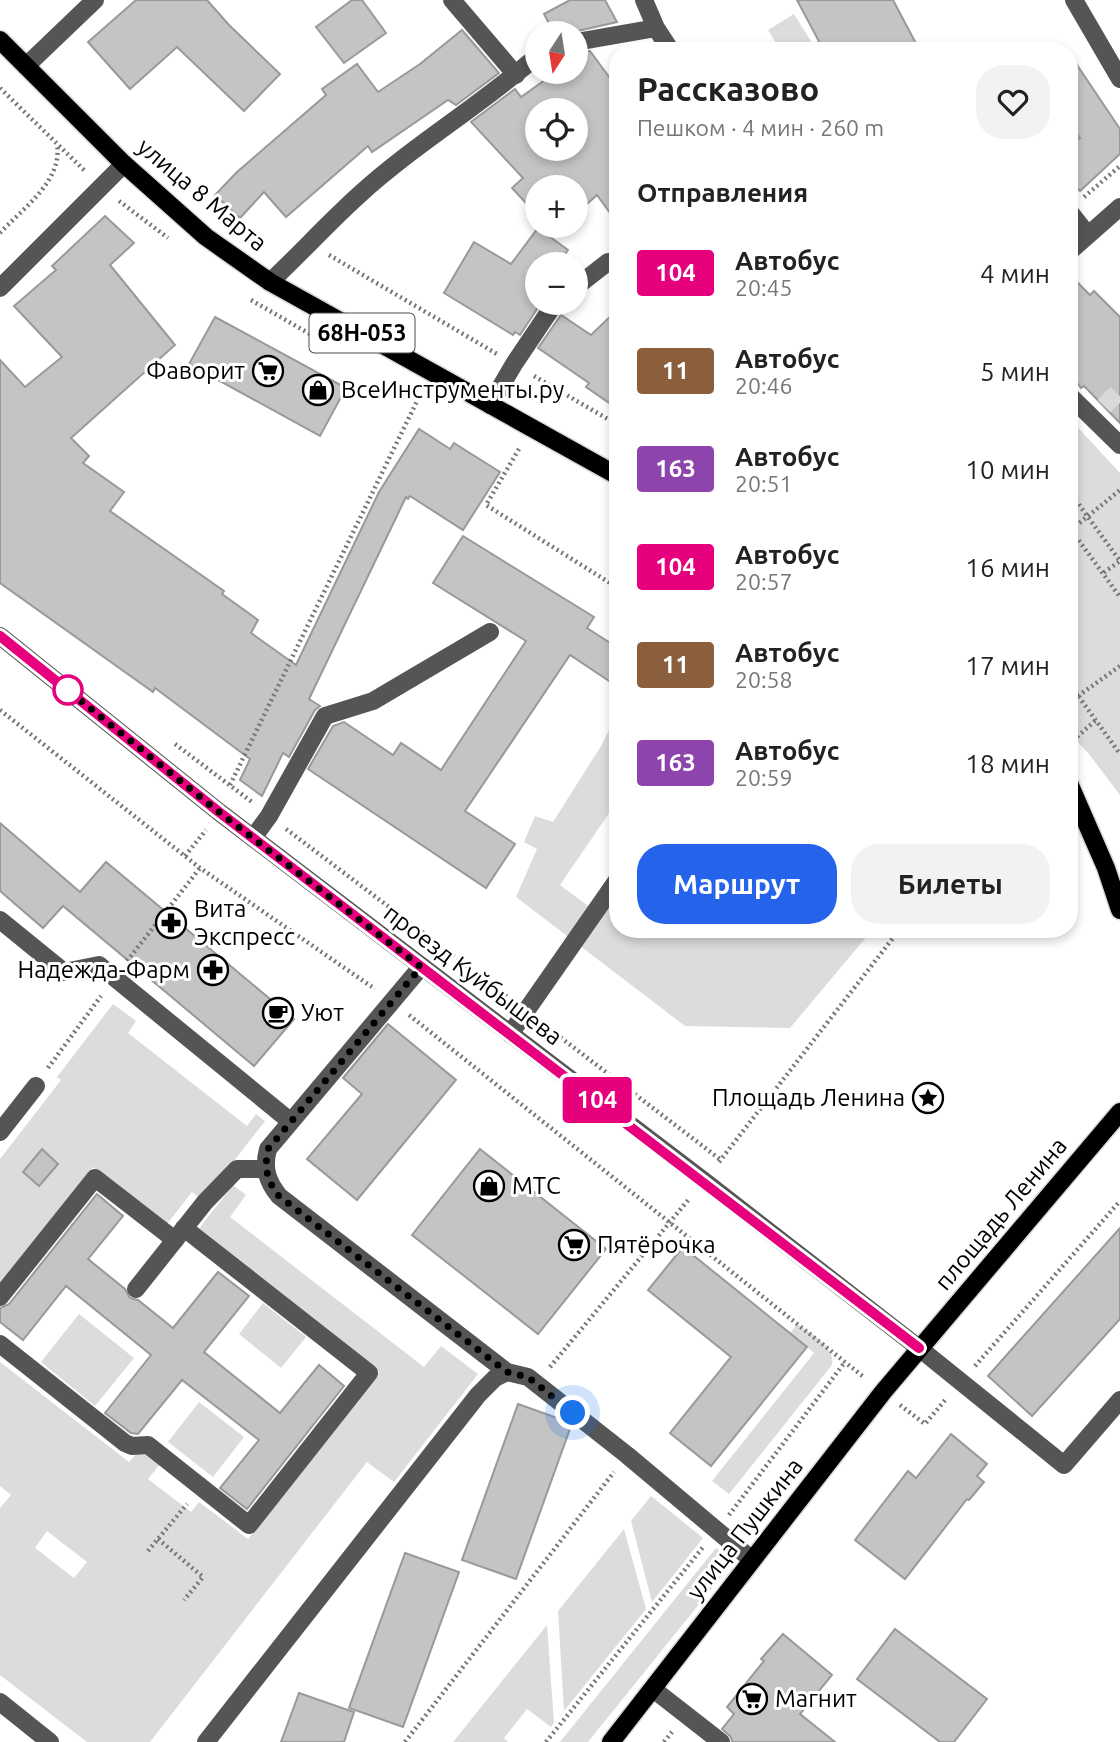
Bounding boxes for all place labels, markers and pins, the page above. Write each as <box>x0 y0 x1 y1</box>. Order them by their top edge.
supermarket icon: Фаворит <box>251 354 285 388</box>
place label: Фаворит <box>146 357 245 384</box>
shop icon: ВсеИнструменты.ру <box>301 373 335 407</box>
place label: ВсеИнструменты.ру <box>341 376 565 403</box>
unlabelled marker <box>53 675 83 705</box>
place label: Вита Экспресс <box>194 895 295 950</box>
pharmacy icon: Вита Экспресс <box>154 906 188 940</box>
pharmacy icon: Надежда-Фарм <box>196 953 230 987</box>
place label: Надежда-Фарм <box>18 956 190 983</box>
cafe icon: Уют <box>261 996 295 1030</box>
place label: Уют <box>301 999 344 1026</box>
place icon: Площадь Ленина <box>911 1081 945 1115</box>
place label: Площадь Ленина <box>712 1084 905 1111</box>
shop icon: МТС <box>472 1169 506 1203</box>
place label: МТС <box>512 1172 561 1199</box>
supermarket icon: Пятёрочка <box>557 1228 591 1262</box>
place label: Пятёрочка <box>597 1231 716 1258</box>
supermarket icon: Магнит <box>735 1682 769 1716</box>
place label: Магнит <box>775 1685 857 1712</box>

